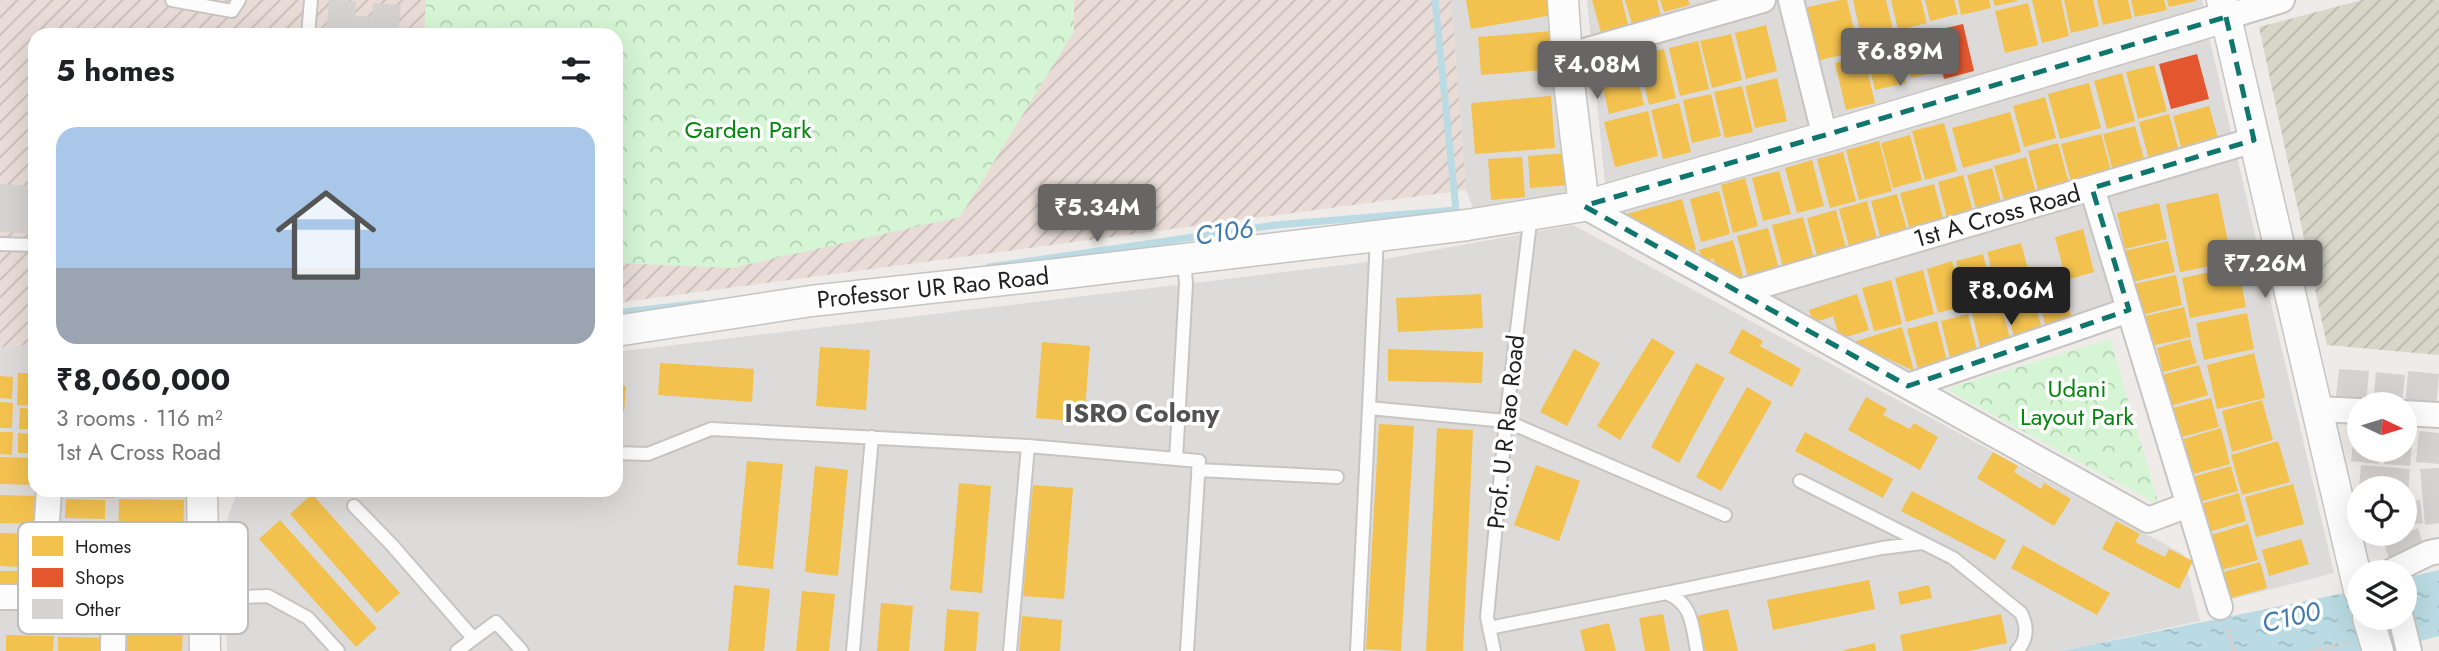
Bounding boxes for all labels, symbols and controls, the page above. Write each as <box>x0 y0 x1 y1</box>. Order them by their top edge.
pin: ₹6.89M <box>1843 28 1957 88</box>
text: ₹6.89M <box>1857 34 1943 68</box>
pin: ₹4.08M <box>1540 42 1654 101</box>
text: ₹4.08M <box>1554 47 1640 81</box>
text: 5 homes <box>56 49 175 92</box>
icon: filters <box>557 51 595 89</box>
park label: Garden Park <box>685 112 812 147</box>
icon: home <box>263 172 389 298</box>
street label: 1st A Cross Road <box>1909 175 2084 256</box>
pin: ₹5.34M <box>1040 184 1154 244</box>
text: ₹5.34M <box>1054 190 1140 224</box>
water label: C106 <box>1192 209 1256 255</box>
pin: ₹7.26M <box>2208 240 2322 300</box>
text: ₹7.26M <box>2223 246 2307 280</box>
street label: Professor UR Rao Road <box>815 258 1051 317</box>
pin: ₹8.06M <box>1954 268 2068 327</box>
text: ₹8.06M <box>1968 273 2054 307</box>
street label: Prof. U R Rao Road <box>1478 333 1533 531</box>
text: ₹8,060,000 <box>56 358 230 401</box>
park label: Udani Layout Park <box>2020 371 2134 434</box>
north arrow <box>2347 392 2417 462</box>
map controls <box>2347 392 2417 630</box>
district label: ISRO Colony <box>1065 394 1220 432</box>
text: 3 rooms · 116 m² <box>56 401 223 435</box>
text: 1st A Cross Road <box>56 435 221 469</box>
button: locate <box>2347 476 2417 546</box>
legend <box>18 522 248 634</box>
text: Homes <box>75 533 132 560</box>
button: layers <box>2347 560 2417 630</box>
text: Shops <box>75 564 125 591</box>
water label: C100 <box>2258 592 2325 642</box>
text: Other <box>75 596 121 623</box>

